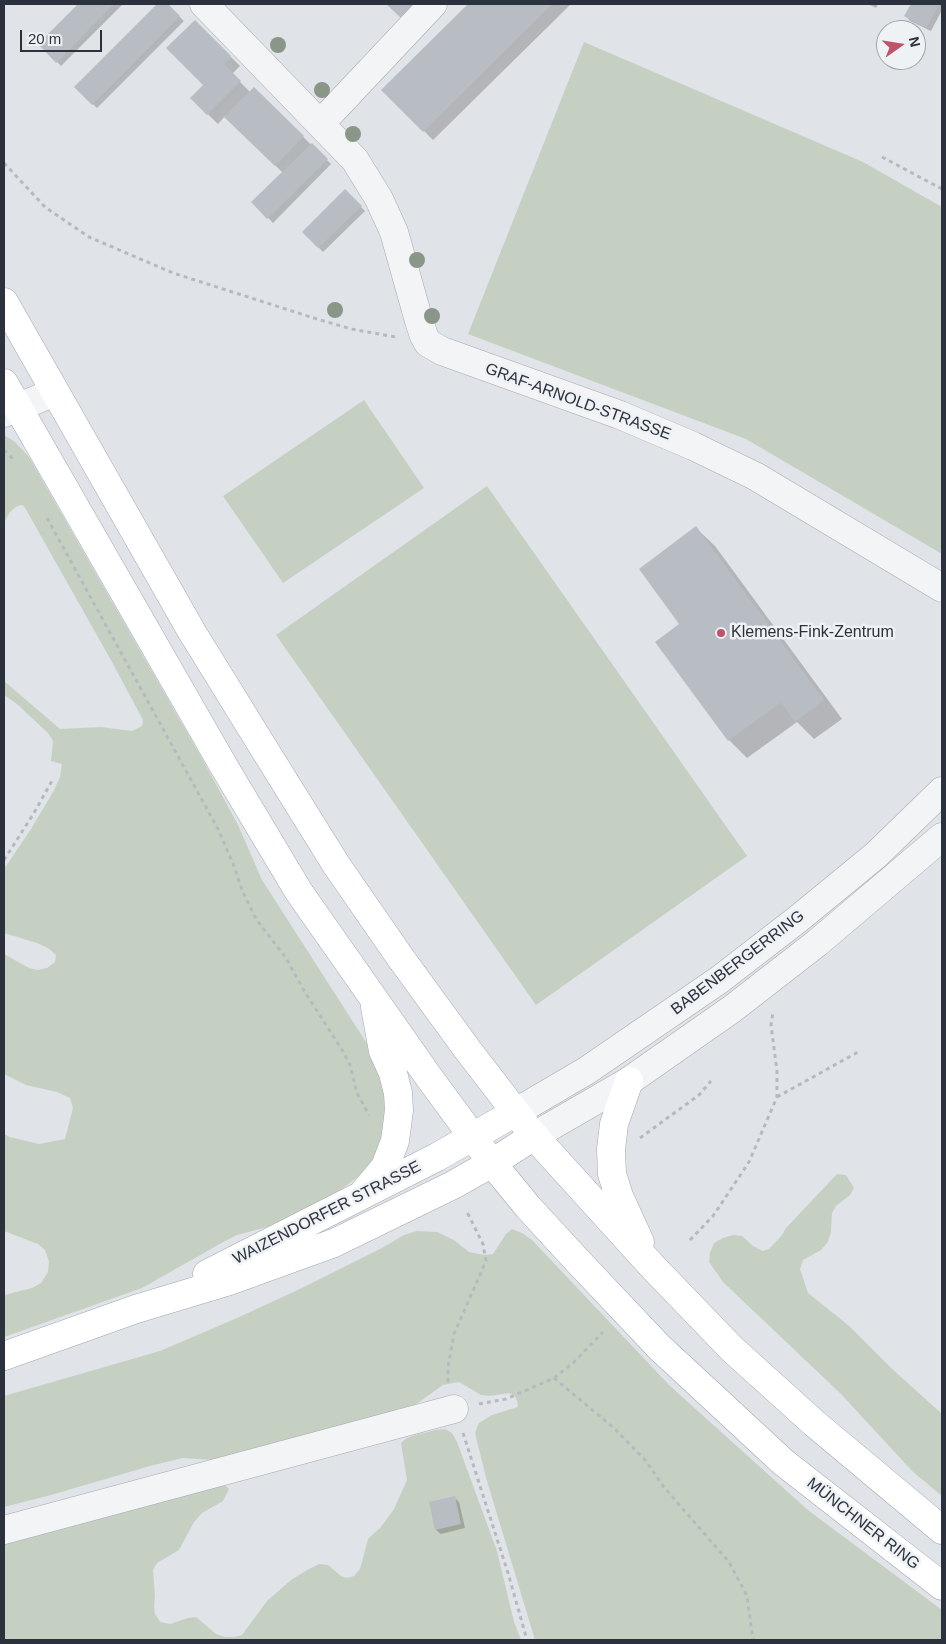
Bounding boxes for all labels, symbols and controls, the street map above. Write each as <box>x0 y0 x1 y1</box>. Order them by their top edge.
scale bar <box>22 20 105 52</box>
north arrow <box>876 20 926 70</box>
text: 20 m <box>28 30 61 47</box>
text: N <box>906 35 924 49</box>
street label: GRAF-ARNOLD-STRASSE <box>482 359 674 445</box>
place label: Klemens-Fink-Zentrum <box>731 623 894 643</box>
marker: Klemens-Fink-Zentrum <box>715 627 727 639</box>
street label: BABENBERGERRING <box>668 907 808 1019</box>
street label: WAIZENDORFER STRASSE <box>230 1157 424 1269</box>
street label: MÜNCHNER RING <box>803 1474 923 1574</box>

